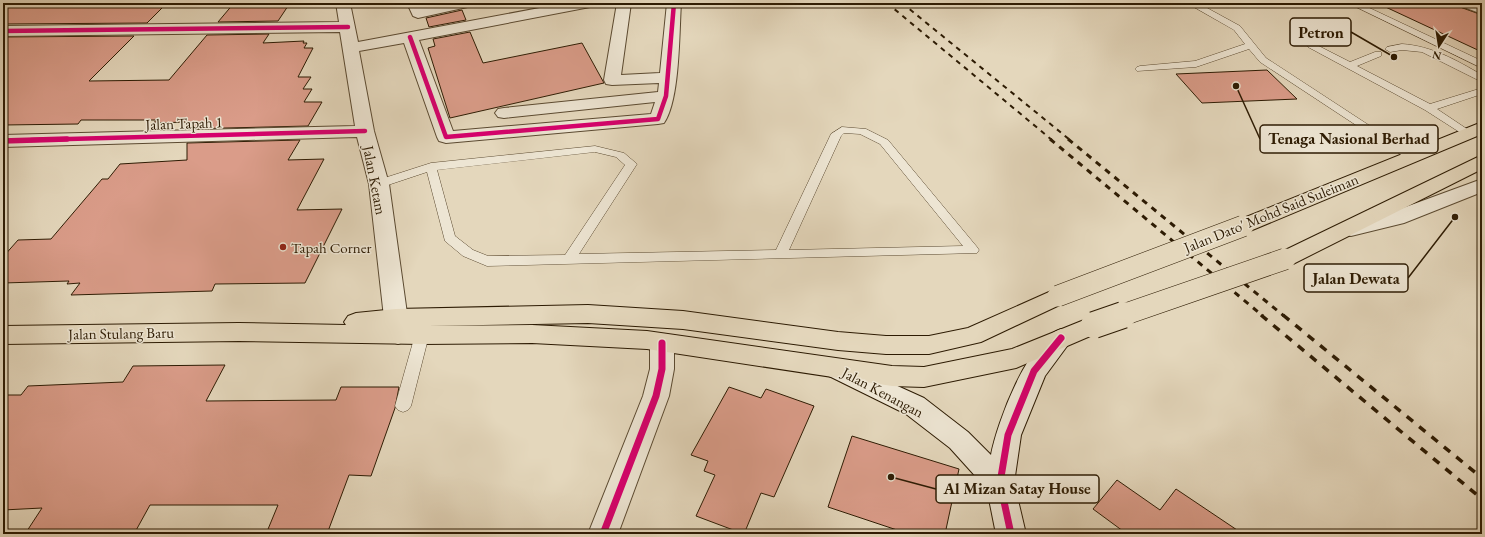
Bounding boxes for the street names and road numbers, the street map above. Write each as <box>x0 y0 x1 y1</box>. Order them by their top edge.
street label: Jalan Tapah 1 <box>143 112 223 134</box>
street label: Jalan Ketam <box>359 142 391 216</box>
street label: Jalan Dato' Mohd Said Suleiman <box>1179 169 1361 258</box>
street label: Jalan Stulang Baru <box>66 323 174 343</box>
street label: Jalan Kenangan <box>837 362 927 422</box>

